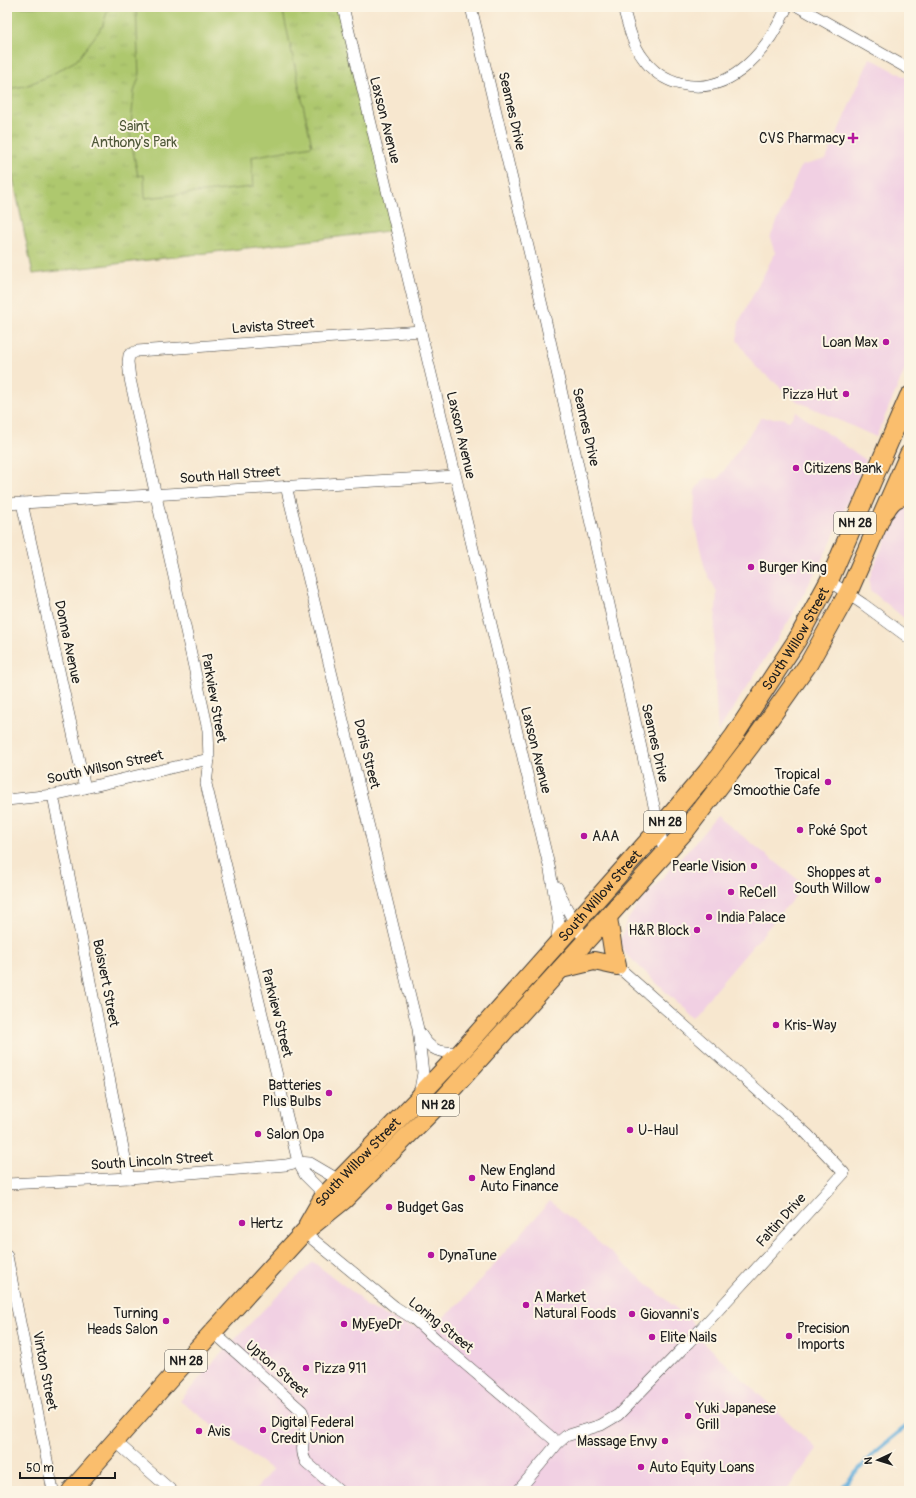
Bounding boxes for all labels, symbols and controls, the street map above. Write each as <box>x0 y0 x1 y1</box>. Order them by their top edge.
street label: Seames Drive <box>495 70 529 152</box>
street label: Laxson Avenue <box>366 75 404 165</box>
park label: Saint Anthony's Park <box>91 118 177 151</box>
place label: CVS Pharmacy <box>759 130 845 147</box>
marker: CVS Pharmacy <box>848 133 858 143</box>
street label: Lavista Street <box>231 315 315 337</box>
place label: Loan Max <box>822 334 878 351</box>
marker: Loan Max <box>881 337 891 347</box>
street label: Seames Drive <box>569 386 603 468</box>
place label: Pizza Hut <box>782 386 838 403</box>
marker: Pizza Hut <box>841 389 851 399</box>
street label: Laxson Avenue <box>443 390 479 480</box>
place label: Citizens Bank <box>804 460 882 477</box>
street label: South Hall Street <box>179 463 281 487</box>
marker: Citizens Bank <box>791 463 801 473</box>
road number: NH 28 <box>834 512 876 534</box>
place label: Burger King <box>759 559 827 576</box>
marker: Burger King <box>746 562 756 572</box>
street label: South Willow Street <box>758 584 833 693</box>
street label: Donna Avenue <box>51 599 85 685</box>
street label: Parkview Street <box>198 652 230 744</box>
street label: Seames Drive <box>638 702 672 784</box>
street label: Laxson Avenue <box>517 705 555 795</box>
street label: Doris Street <box>350 717 384 791</box>
street label: South Wilson Street <box>45 746 165 788</box>
place label: Tropical Smoothie Cafe <box>733 766 820 799</box>
marker: Tropical Smoothie Cafe <box>823 777 833 787</box>
road number: NH 28 <box>644 811 686 833</box>
place label: Poké Spot <box>808 822 868 839</box>
marker: Poké Spot <box>795 825 805 835</box>
place label: AAA <box>592 828 619 845</box>
marker: AAA <box>579 831 589 841</box>
street label: South Willow Street <box>554 846 645 945</box>
place label: Pearle Vision <box>672 858 746 875</box>
marker: Pearle Vision <box>749 861 759 871</box>
place label: Shoppes at South Willow <box>794 864 871 897</box>
marker: Shoppes at South Willow <box>873 875 883 885</box>
place label: ReCell <box>739 884 776 901</box>
marker: ReCell <box>726 887 736 897</box>
place label: India Palace <box>717 909 785 926</box>
marker: India Palace <box>704 912 714 922</box>
place label: H&R Block <box>629 922 689 939</box>
marker: H&R Block <box>692 925 702 935</box>
street label: Boisvert Street <box>89 938 123 1029</box>
street label: Parkview Street <box>258 967 296 1059</box>
place label: Kris-Way <box>784 1017 837 1034</box>
marker: Kris-Way <box>771 1020 781 1030</box>
place label: Batteries Plus Bulbs <box>262 1077 322 1110</box>
marker: Batteries Plus Bulbs <box>324 1088 334 1098</box>
road number: NH 28 <box>417 1094 459 1116</box>
street label: South Willow Street <box>311 1114 404 1210</box>
place label: U-Haul <box>638 1122 679 1139</box>
marker: U-Haul <box>625 1125 635 1135</box>
place label: Salon Opa <box>266 1126 324 1143</box>
marker: Salon Opa <box>253 1129 263 1139</box>
street label: South Lincoln Street <box>90 1148 214 1174</box>
place label: New England Auto Finance <box>480 1162 559 1195</box>
marker: New England Auto Finance <box>467 1173 477 1183</box>
street label: Faltin Drive <box>753 1190 810 1250</box>
place label: Budget Gas <box>397 1199 464 1216</box>
marker: Budget Gas <box>384 1202 394 1212</box>
place label: Hertz <box>250 1215 283 1232</box>
marker: Hertz <box>237 1218 247 1228</box>
place label: DynaTune <box>439 1247 497 1264</box>
marker: DynaTune <box>426 1250 436 1260</box>
place label: A Market Natural Foods <box>534 1289 617 1322</box>
street label: Loring Street <box>405 1294 477 1357</box>
marker: A Market Natural Foods <box>521 1300 531 1310</box>
place label: Turning Heads Salon <box>87 1305 158 1338</box>
place label: Giovanni's <box>640 1306 700 1323</box>
marker: Giovanni's <box>627 1309 637 1319</box>
marker: Turning Heads Salon <box>161 1316 171 1326</box>
place label: MyEyeDr <box>352 1316 402 1333</box>
marker: MyEyeDr <box>339 1319 349 1329</box>
place label: Precision Imports <box>797 1320 850 1353</box>
place label: Elite Nails <box>660 1329 717 1346</box>
street label: Vinton Street <box>29 1330 61 1412</box>
marker: Precision Imports <box>784 1331 794 1341</box>
marker: Elite Nails <box>647 1332 657 1342</box>
street label: Upton Street <box>242 1337 312 1401</box>
road number: NH 28 <box>165 1350 207 1372</box>
place label: Pizza 911 <box>314 1360 367 1377</box>
marker: Pizza 911 <box>301 1363 311 1373</box>
place label: Yuki Japanese Grill <box>695 1400 776 1433</box>
marker: Yuki Japanese Grill <box>683 1411 693 1421</box>
place label: Digital Federal Credit Union <box>271 1414 354 1447</box>
place label: Avis <box>207 1423 231 1440</box>
marker: Digital Federal Credit Union <box>258 1425 268 1435</box>
marker: Avis <box>194 1426 204 1436</box>
place label: Massage Envy <box>577 1433 657 1450</box>
marker: Massage Envy <box>660 1436 670 1446</box>
north arrow <box>858 1440 898 1480</box>
scale bar <box>20 1454 115 1480</box>
text: N <box>862 1456 875 1465</box>
place label: Auto Equity Loans <box>649 1459 755 1476</box>
text: 50 m <box>26 1461 54 1476</box>
marker: Auto Equity Loans <box>636 1462 646 1472</box>

